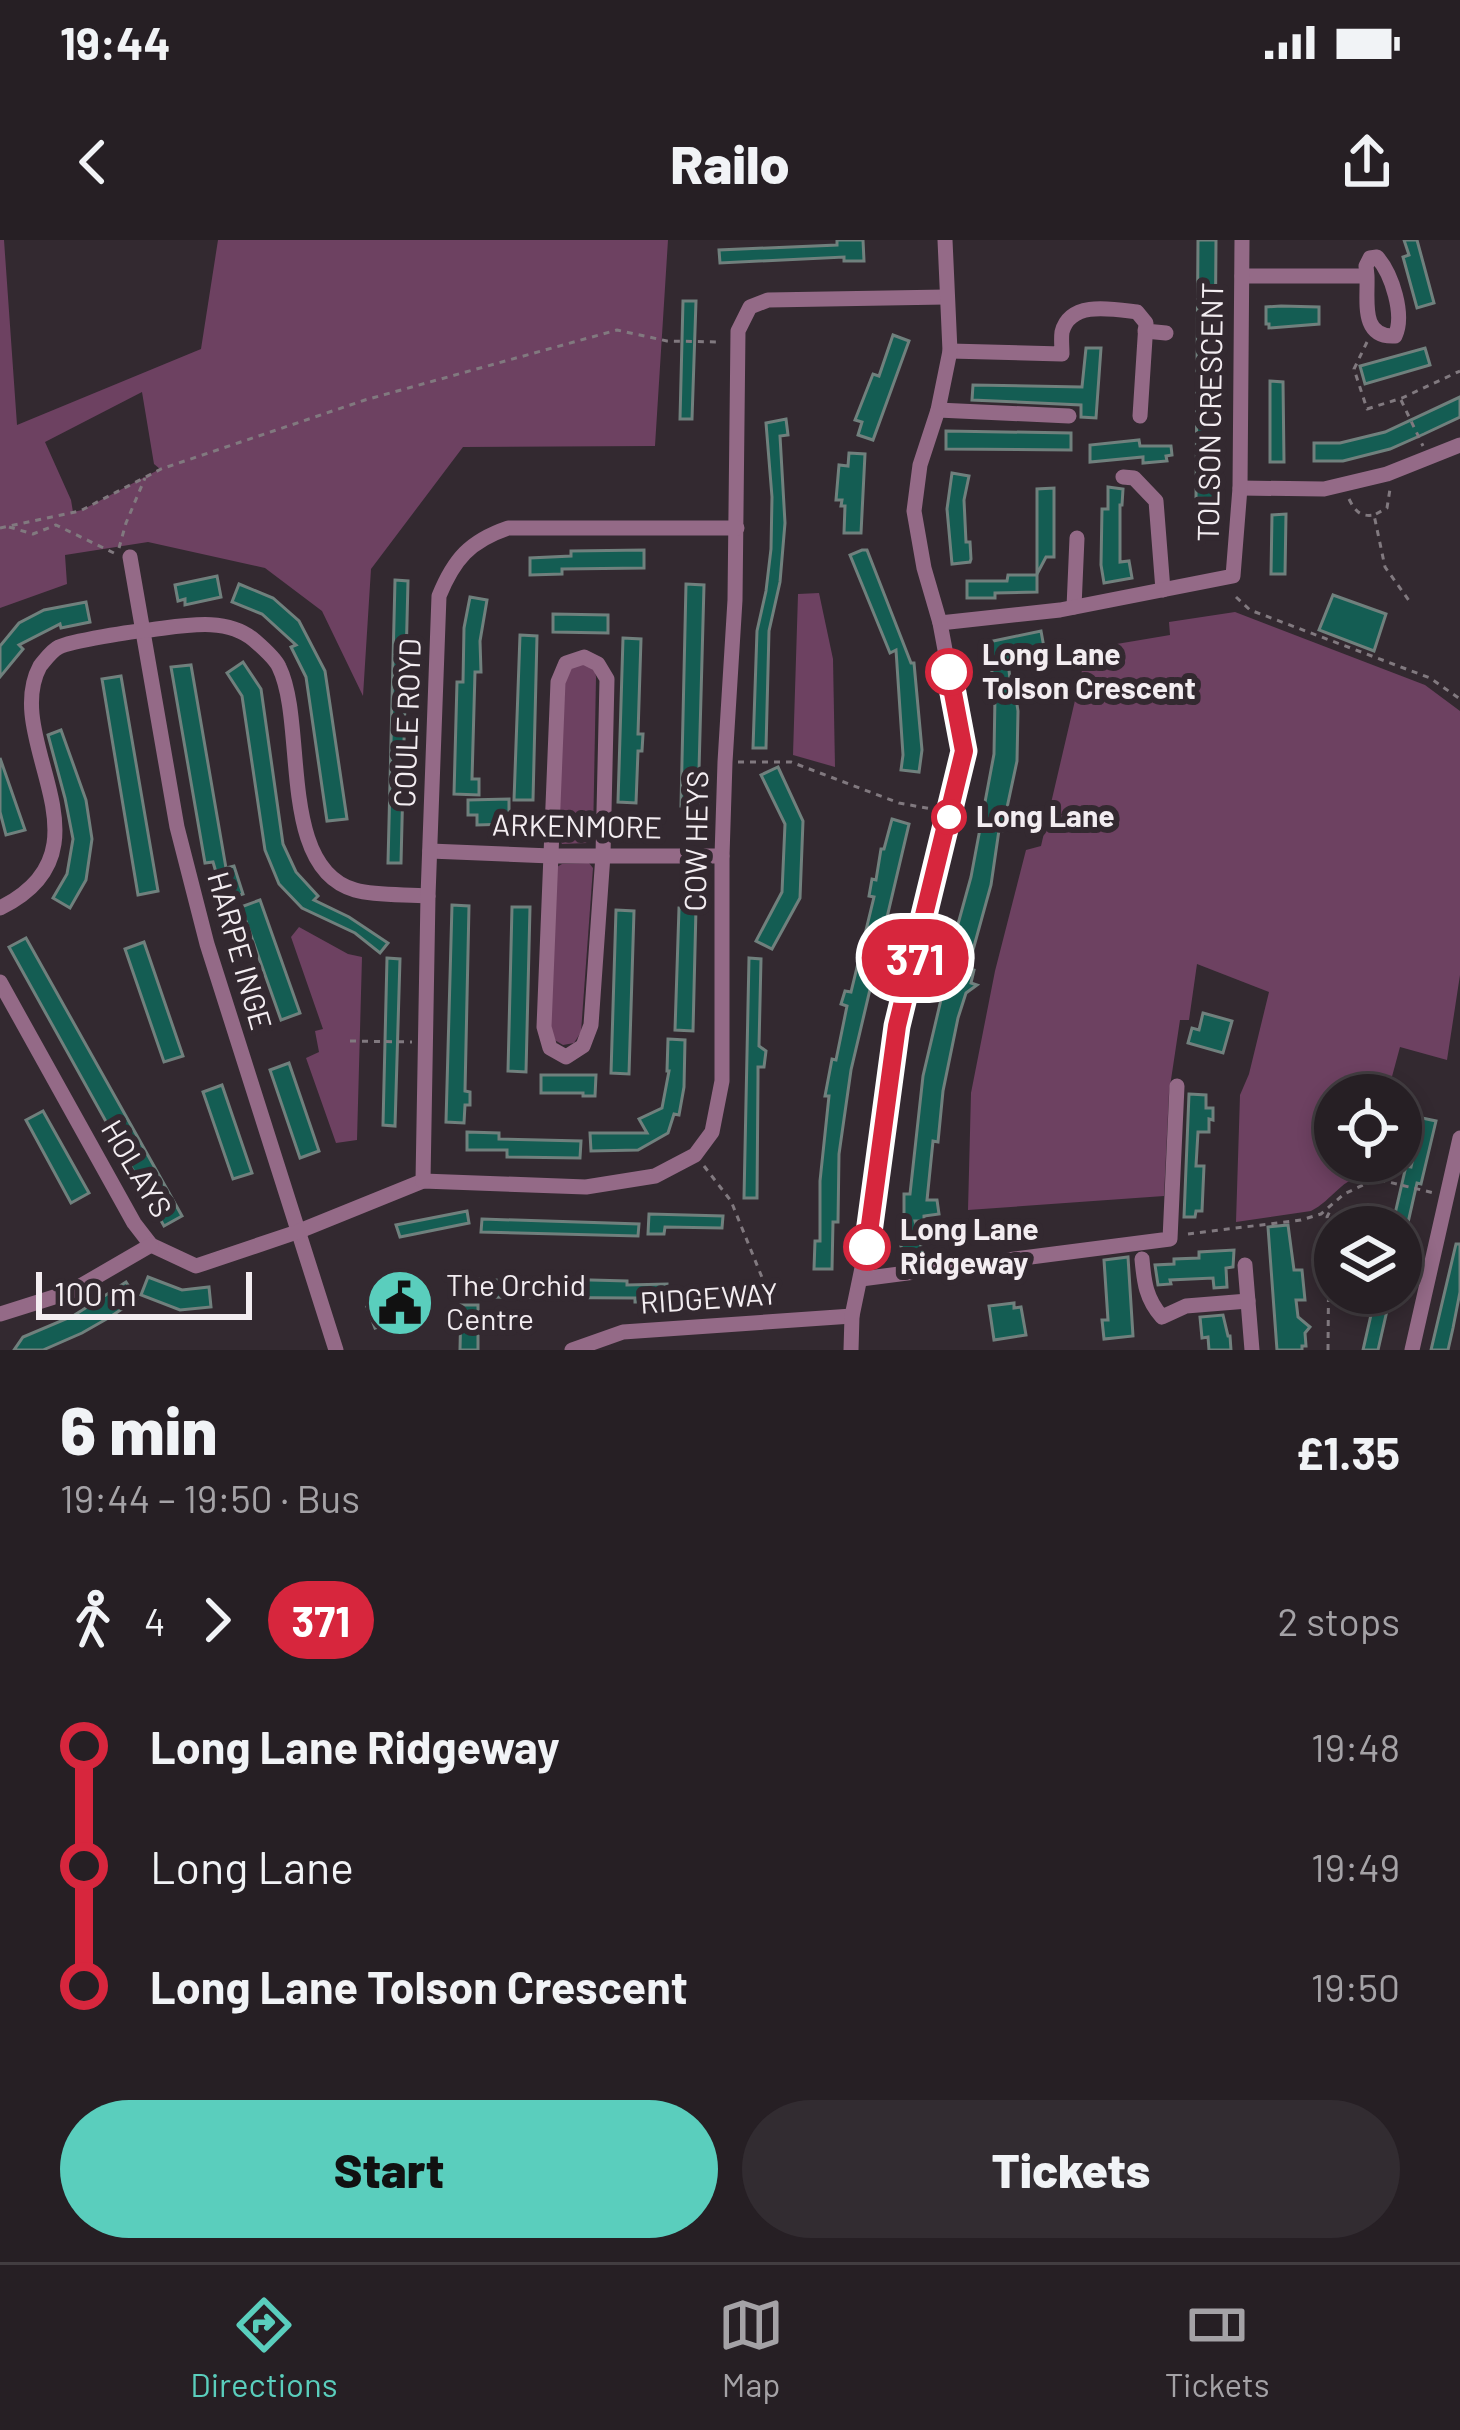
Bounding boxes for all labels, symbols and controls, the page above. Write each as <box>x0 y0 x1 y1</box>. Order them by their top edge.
text: 19:44 <box>60 15 171 69</box>
icon: back <box>60 129 126 195</box>
icon: share <box>1334 129 1400 195</box>
text: Railo <box>670 130 790 195</box>
street label: TOLSON CRESCENT <box>1189 282 1229 542</box>
place label: Long Lane Tolson Crescent <box>982 635 1196 705</box>
street label: COULE ROYD <box>385 638 427 808</box>
marker: Long Lane Tolson Crescent <box>927 650 971 694</box>
street label: COW HEYS <box>676 770 714 912</box>
place label: Long Lane <box>976 797 1115 833</box>
marker: Long Lane <box>933 801 965 833</box>
street label: ARKENMORE <box>492 806 662 844</box>
street label: HARPE INGE <box>201 867 281 1034</box>
line badge: 371 <box>846 919 984 997</box>
text: 371 <box>886 933 944 983</box>
map controls <box>1314 1074 1422 1314</box>
button: locate <box>1314 1074 1422 1182</box>
street label: HOLAYS <box>95 1113 181 1223</box>
button: layers <box>1314 1206 1422 1314</box>
place label: Long Lane Ridgeway <box>900 1210 1039 1280</box>
marker: Long Lane Ridgeway <box>845 1225 889 1269</box>
scale bar <box>36 1266 252 1319</box>
place label: The Orchid Centre <box>446 1266 586 1336</box>
public building icon: The Orchid Centre <box>365 1268 435 1338</box>
text: 100 m <box>54 1273 137 1313</box>
street label: RIDGEWAY <box>639 1274 779 1320</box>
text: 6 min <box>60 1389 218 1468</box>
text: £1.35 <box>1296 1425 1400 1479</box>
text: 19:44 – 19:50 · Bus <box>60 1474 360 1521</box>
icon: walk <box>60 1587 126 1653</box>
icon: forward <box>184 1587 250 1653</box>
text: 371 <box>292 1595 350 1645</box>
text: 4 <box>144 1597 166 1644</box>
text: 2 stops <box>1277 1597 1400 1644</box>
text: Long Lane Ridgeway <box>150 1719 560 1773</box>
text: 19:48 <box>1311 1723 1400 1770</box>
text: Long Lane <box>150 1839 354 1893</box>
text: 19:49 <box>1311 1843 1400 1890</box>
text: Long Lane Tolson Crescent <box>150 1959 688 2013</box>
text: 19:50 <box>1311 1963 1400 2010</box>
button: Start <box>60 2100 718 2238</box>
button: Tickets <box>742 2100 1400 2238</box>
tab: Directions <box>190 2292 338 2404</box>
tab: Map <box>718 2292 784 2404</box>
tab: Tickets <box>1165 2292 1270 2404</box>

